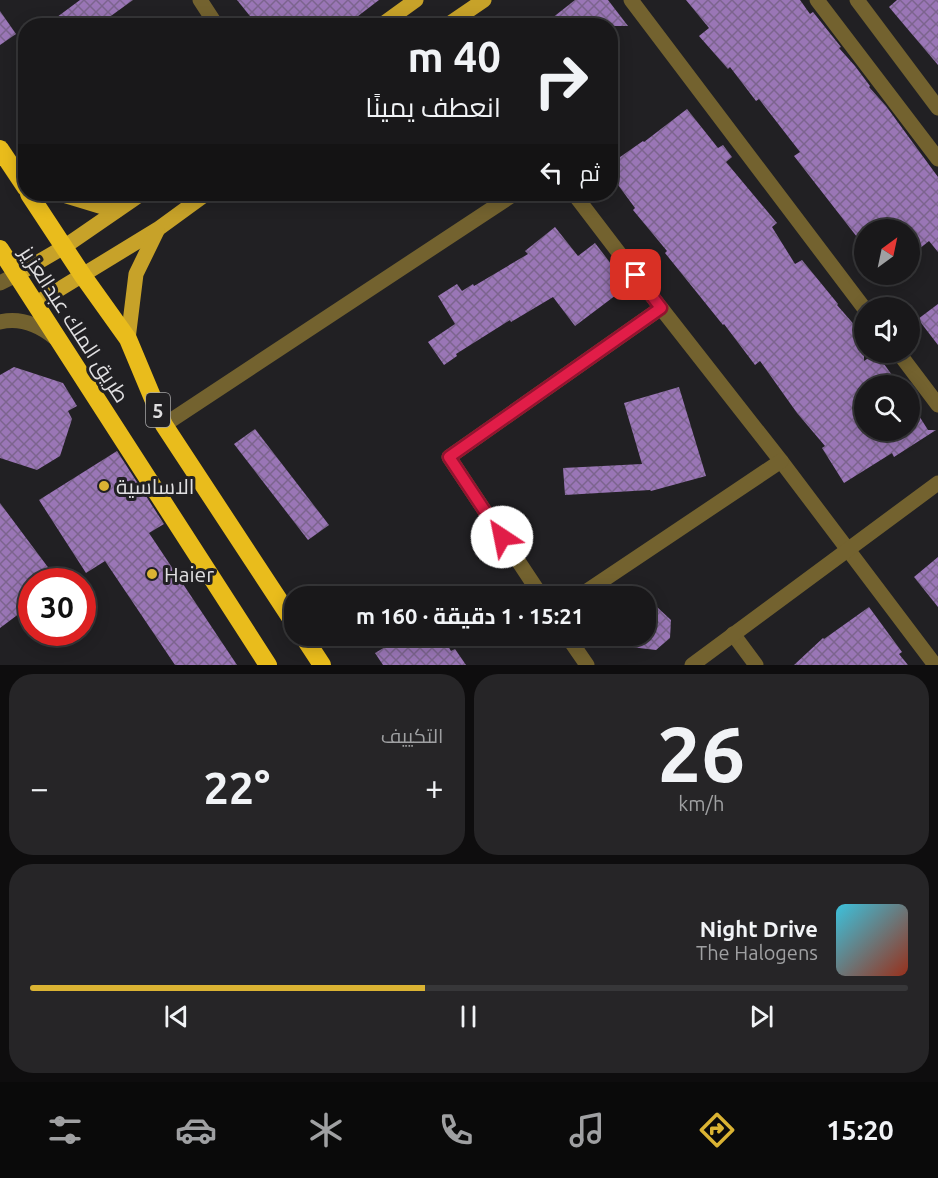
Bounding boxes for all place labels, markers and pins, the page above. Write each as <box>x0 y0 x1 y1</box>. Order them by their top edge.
pin <box>610 249 661 300</box>
place label: الاساسية <box>116 474 194 498</box>
marker: الاساسية <box>97 479 111 493</box>
place label: Haier <box>164 562 214 586</box>
marker: Haier <box>145 567 159 581</box>

